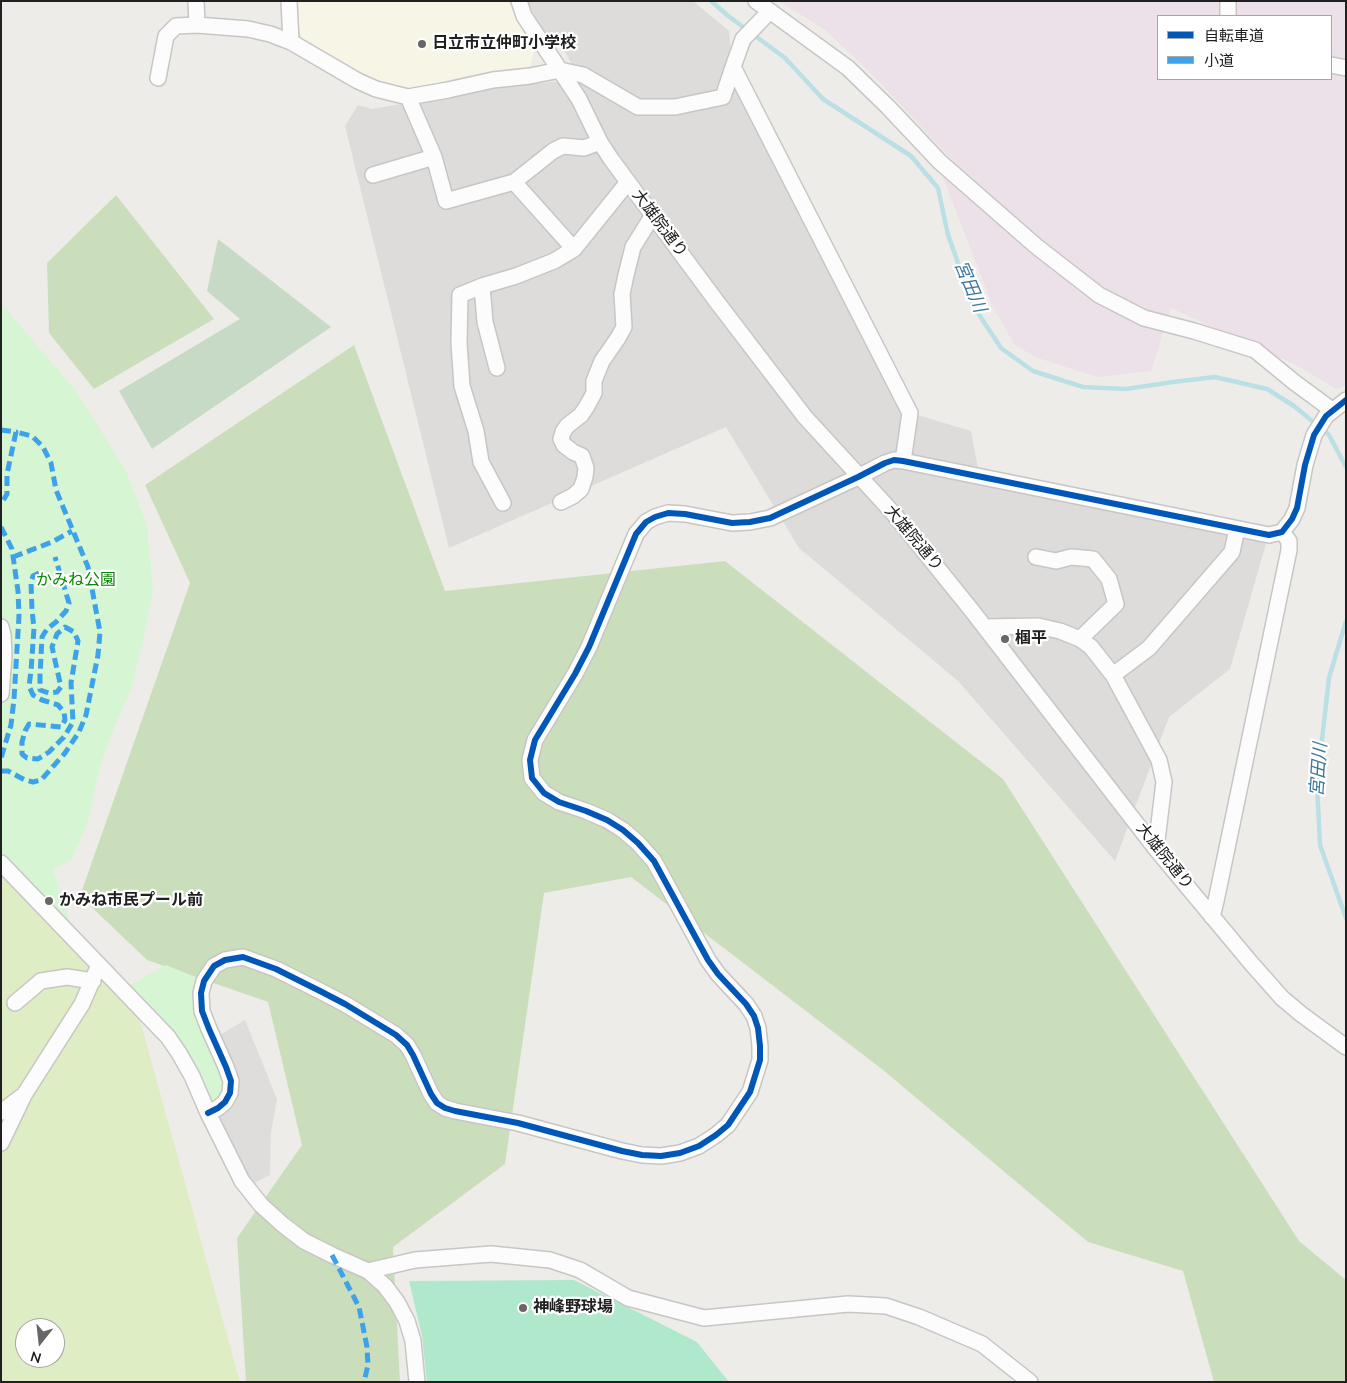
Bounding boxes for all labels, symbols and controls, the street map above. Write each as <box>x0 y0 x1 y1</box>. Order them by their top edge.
legend <box>1157 15 1332 80</box>
text: 自転車道 <box>1204 26 1264 46</box>
place label: 日立市立仲町小学校 <box>432 34 576 54</box>
marker: 日立市立仲町小学校 <box>416 38 428 50</box>
text: 小道 <box>1204 51 1234 71</box>
street label: 大雄院通り <box>627 186 691 262</box>
water label: 宮田川 <box>949 258 989 316</box>
street label: 大雄院通り <box>880 502 946 576</box>
park label: かみね公園 <box>36 571 116 591</box>
place label: 椢平 <box>1015 629 1047 649</box>
marker: 椢平 <box>999 633 1011 645</box>
water label: 宮田川 <box>1307 742 1333 798</box>
street label: 大雄院通り <box>1131 820 1197 894</box>
place label: かみね市民プール前 <box>59 891 203 911</box>
marker: かみね市民プール前 <box>43 895 55 907</box>
place label: 神峰野球場 <box>533 1298 613 1318</box>
marker: 神峰野球場 <box>517 1302 529 1314</box>
north arrow <box>15 1318 65 1368</box>
text: N <box>28 1346 44 1368</box>

